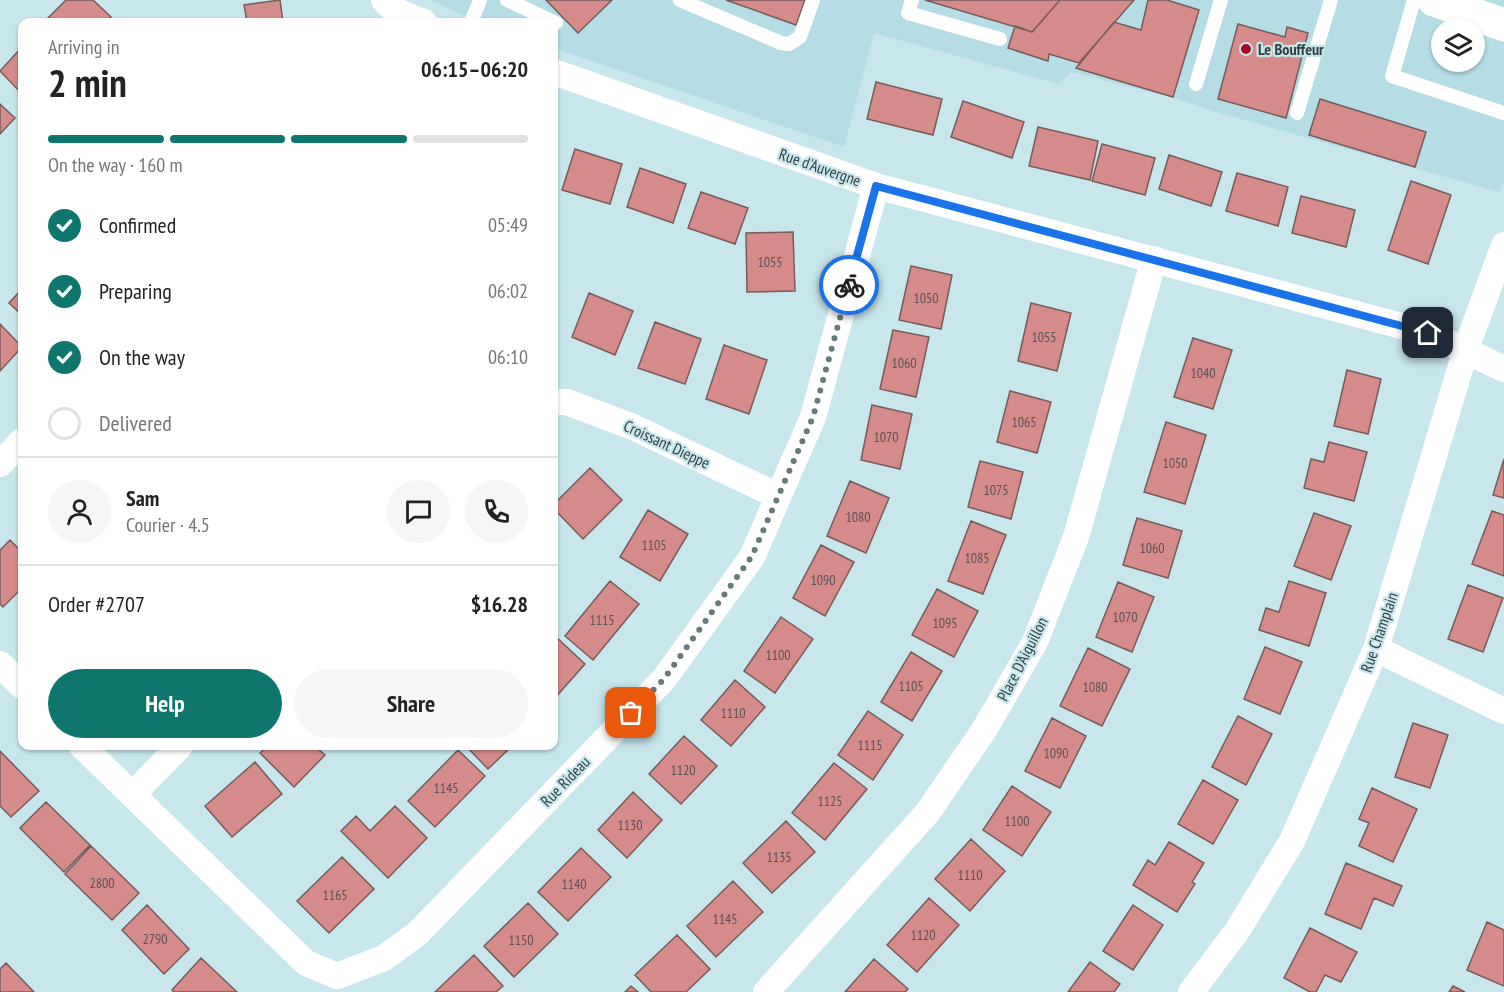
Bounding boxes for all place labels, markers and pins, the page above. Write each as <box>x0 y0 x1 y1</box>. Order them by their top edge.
place label: Le Bouffeur <box>1258 39 1324 59</box>
marker: Le Bouffeur <box>1239 42 1253 56</box>
pin <box>1402 307 1453 358</box>
pin <box>605 687 656 738</box>

